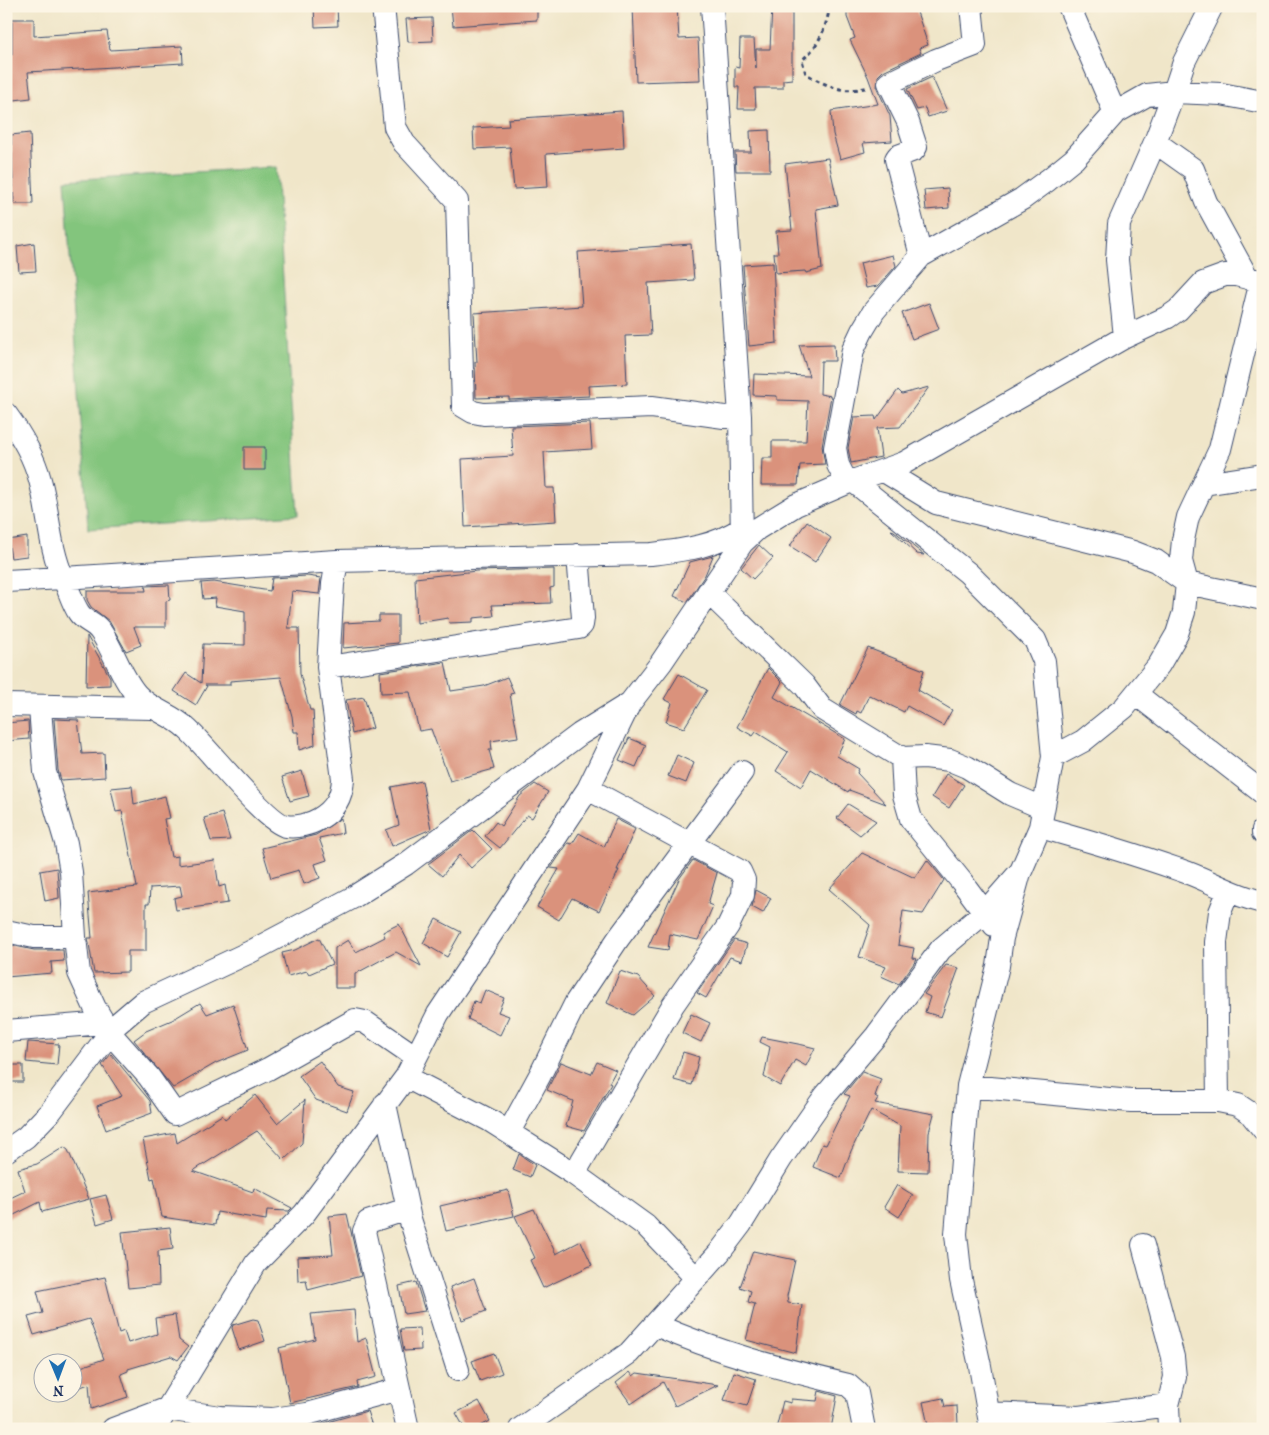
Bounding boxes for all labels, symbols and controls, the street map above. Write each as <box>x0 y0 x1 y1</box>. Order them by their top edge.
north arrow <box>32 1352 82 1402</box>
text: N <box>52 1382 64 1399</box>

